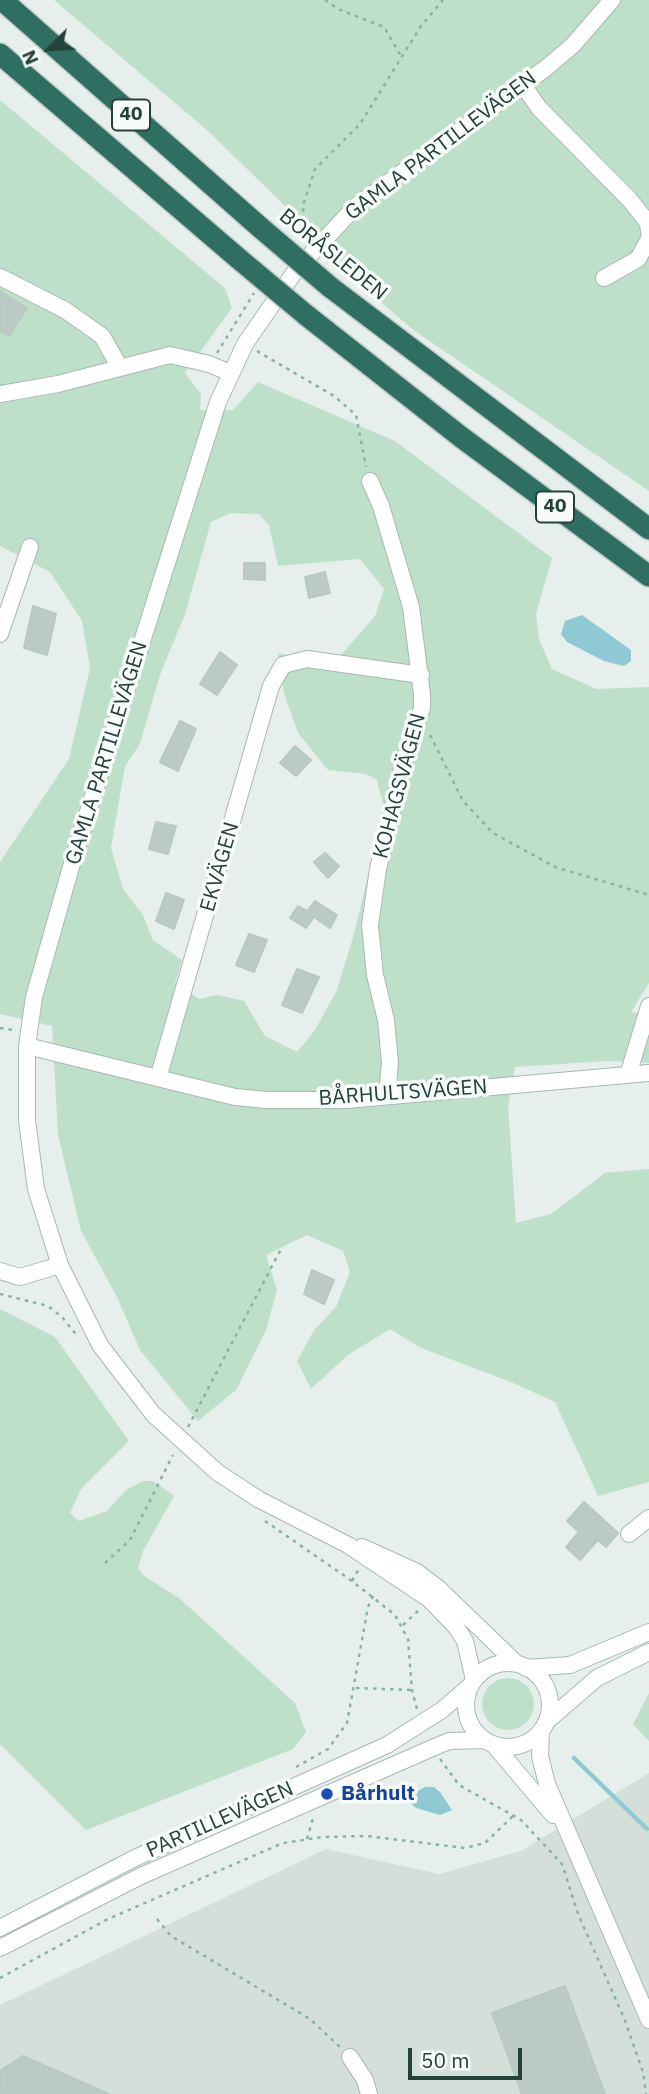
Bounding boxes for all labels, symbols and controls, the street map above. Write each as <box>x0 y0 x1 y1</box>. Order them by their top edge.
north arrow <box>14 14 84 84</box>
text: N <box>16 46 44 69</box>
street label: GAMLA PARTILLEVÄGEN <box>340 66 542 226</box>
road number: 40 <box>112 99 150 130</box>
street label: BORÅSLEDEN <box>274 204 392 306</box>
road number: 40 <box>536 492 574 522</box>
street label: GAMLA PARTILLEVÄGEN <box>61 638 153 868</box>
street label: KOHAGSVÄGEN <box>369 711 431 861</box>
street label: EKVÄGEN <box>195 819 245 915</box>
street label: BÅRHULTSVÄGEN <box>318 1075 488 1111</box>
street label: PARTILLEVÄGEN <box>143 1776 297 1864</box>
place label: Bårhult <box>341 1781 415 1807</box>
marker: Bårhult <box>319 1786 335 1802</box>
scale bar <box>411 2035 525 2078</box>
text: 50 m <box>421 2046 470 2074</box>

